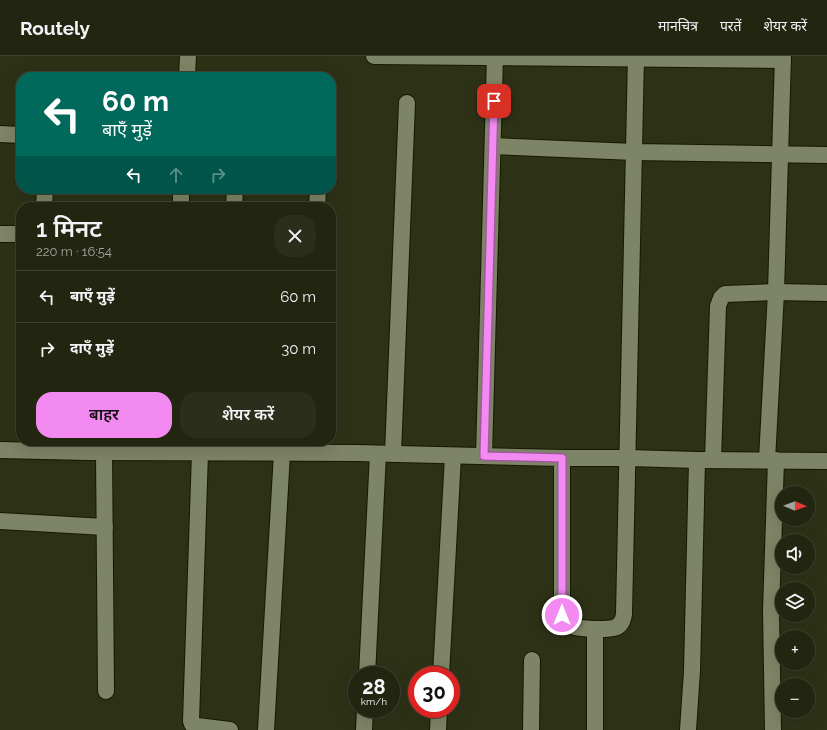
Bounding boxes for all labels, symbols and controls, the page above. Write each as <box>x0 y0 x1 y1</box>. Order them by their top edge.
text: Routely <box>20 17 90 39</box>
text: मानचित्र <box>658 18 698 34</box>
text: परतें <box>720 18 742 34</box>
text: शेयर करें <box>764 18 807 34</box>
pin <box>477 84 511 118</box>
text: 60 m <box>102 85 169 118</box>
icon: left <box>36 88 88 140</box>
icon: arrive <box>483 90 505 112</box>
text: बाएँ मुड़ें <box>102 119 152 140</box>
icon: left <box>123 164 145 186</box>
icon: ahead <box>165 164 187 186</box>
icon: right <box>207 164 229 186</box>
text: 1 मिनट <box>36 214 102 243</box>
button: close <box>274 215 316 257</box>
text: 220 m · 16:54 <box>36 244 112 259</box>
icon: left <box>36 286 58 308</box>
text: बाएँ मुड़ें <box>70 287 115 305</box>
text: 60 m <box>280 288 316 306</box>
icon: right <box>36 338 58 360</box>
text: दाएँ मुड़ें <box>70 339 114 357</box>
text: 30 m <box>281 340 316 358</box>
button: बाहर <box>36 392 172 438</box>
button: शेयर करें <box>180 392 316 438</box>
north arrow <box>775 486 815 526</box>
map controls <box>775 486 815 718</box>
button: sound <box>775 534 815 574</box>
button: layers <box>775 582 815 622</box>
position arrow <box>541 594 583 636</box>
button: + <box>775 630 815 670</box>
speed limit sign: 30 <box>408 666 460 718</box>
text: 28 <box>362 675 386 699</box>
button: − <box>775 678 815 718</box>
text: km/h <box>361 696 387 707</box>

